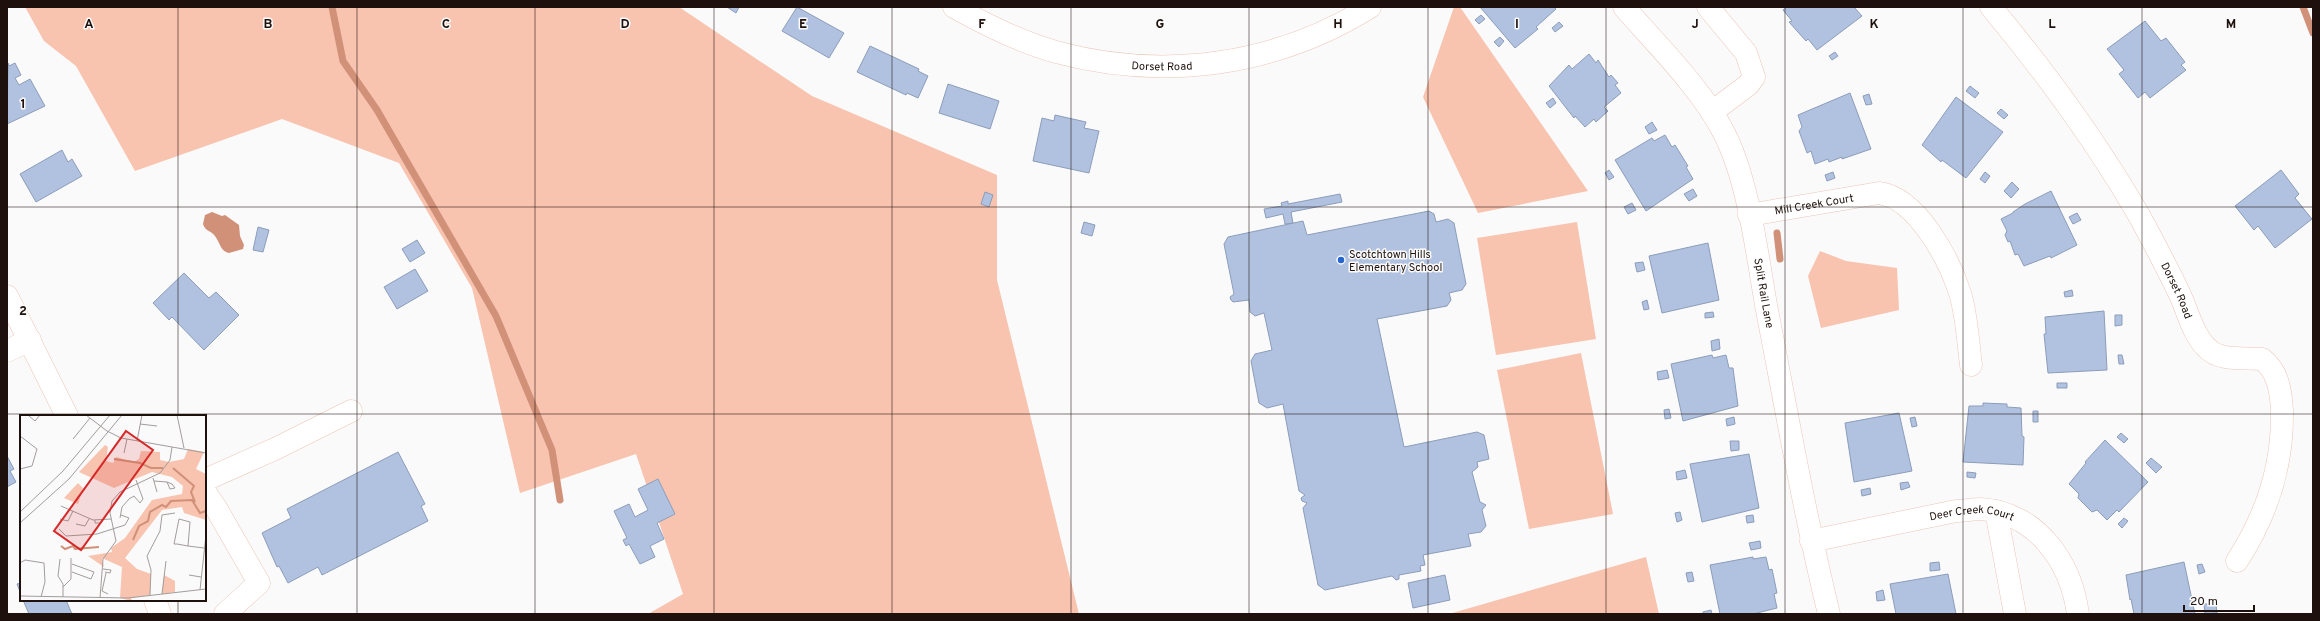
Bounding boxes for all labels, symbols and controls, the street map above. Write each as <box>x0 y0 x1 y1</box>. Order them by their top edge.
text: A <box>84 17 94 33</box>
text: B <box>264 17 273 33</box>
text: C <box>442 17 450 33</box>
text: D <box>620 17 630 33</box>
text: E <box>799 17 807 33</box>
text: F <box>978 17 986 33</box>
text: G <box>1156 17 1165 33</box>
text: H <box>1333 17 1343 33</box>
text: I <box>1515 17 1519 33</box>
text: J <box>1691 17 1699 33</box>
text: K <box>1869 17 1879 33</box>
text: L <box>2048 17 2056 33</box>
text: M <box>2226 17 2236 33</box>
street label: Dorset Road <box>1131 59 1193 74</box>
text: 1 <box>20 97 26 113</box>
street label: Mill Creek Court <box>1774 191 1855 219</box>
place label: Scotchtown Hills Elementary School <box>1349 248 1442 275</box>
marker: Scotchtown Hills Elementary School <box>1336 255 1346 265</box>
street label: Split Rail Lane <box>1750 257 1776 330</box>
street label: Dorset Road <box>2157 260 2195 321</box>
text: 2 <box>19 304 27 320</box>
inset map <box>20 415 206 601</box>
street label: Deer Creek Court <box>1928 503 2016 525</box>
scale bar <box>2184 587 2254 613</box>
text: 20 m <box>2190 594 2218 610</box>

